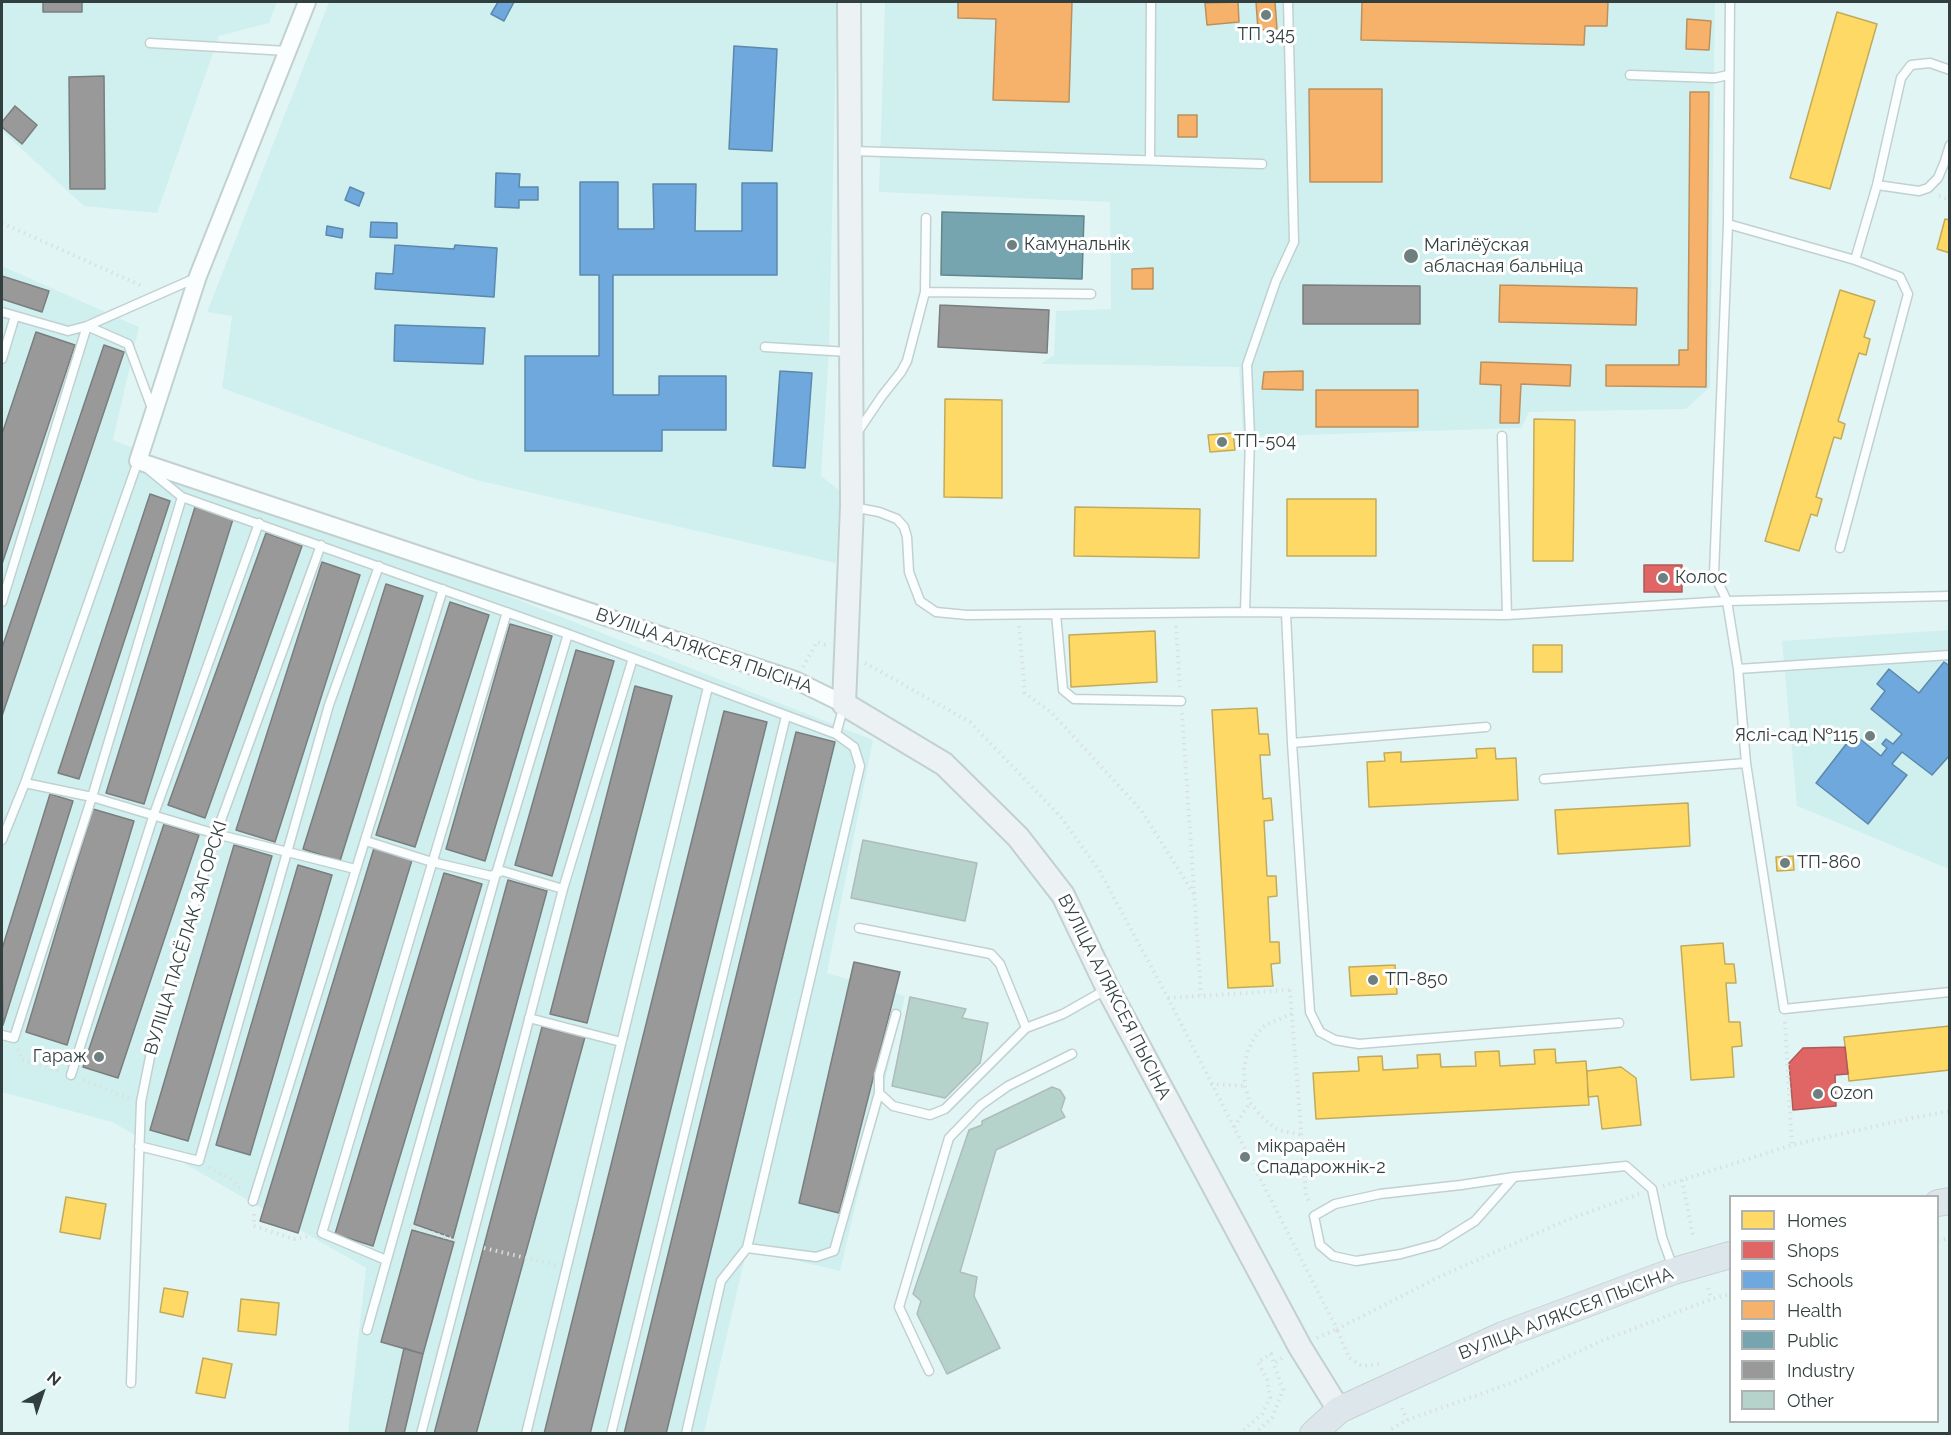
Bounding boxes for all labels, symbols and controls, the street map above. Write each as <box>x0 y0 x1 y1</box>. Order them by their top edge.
marker: ТП 345 <box>1259 8 1273 22</box>
place label: ТП 345 <box>1237 24 1295 46</box>
place label: Камунальнік <box>1024 234 1131 256</box>
place label: Магілёўская абласная бальніца <box>1424 235 1583 278</box>
marker: Камунальнік <box>1005 238 1019 252</box>
marker: Магілёўская абласная бальніца <box>1402 247 1420 265</box>
place label: ТП-504 <box>1234 431 1296 453</box>
marker: ТП-504 <box>1215 435 1229 449</box>
place label: Колос <box>1675 567 1727 589</box>
marker: Колос <box>1656 571 1670 585</box>
street label: ВУЛІЦА АЛЯКСЕЯ ПЫСІНА <box>593 604 815 698</box>
place label: Яслі-сад №115 <box>1734 725 1858 747</box>
marker: Яслі-сад №115 <box>1863 729 1877 743</box>
street label: ВУЛІЦА ПАСЁЛАК ЗАГОРСКІ <box>140 818 232 1058</box>
place label: ТП-860 <box>1797 852 1861 874</box>
marker: ТП-860 <box>1778 856 1792 870</box>
street label: ВУЛІЦА АЛЯКСЕЯ ПЫСІНА <box>1053 891 1175 1103</box>
place label: ТП-850 <box>1385 969 1448 991</box>
marker: ТП-850 <box>1366 973 1380 987</box>
place label: Гараж <box>33 1046 87 1068</box>
marker: Гараж <box>92 1050 106 1064</box>
place label: Ozon <box>1830 1083 1873 1105</box>
marker: Ozon <box>1811 1087 1825 1101</box>
place label: мікрараён Спадарожнік-2 <box>1257 1136 1386 1178</box>
marker: мікрараён Спадарожнік-2 <box>1238 1150 1252 1164</box>
legend <box>1729 1195 1939 1423</box>
text: Homes <box>1787 1210 1847 1231</box>
text: Shops <box>1787 1240 1839 1261</box>
street label: ВУЛІЦА АЛЯКСЕЯ ПЫСІНА <box>1456 1263 1676 1365</box>
text: Schools <box>1787 1270 1853 1291</box>
text: Health <box>1787 1300 1842 1321</box>
text: Public <box>1787 1330 1839 1351</box>
text: Industry <box>1787 1360 1855 1381</box>
north arrow <box>12 1363 72 1423</box>
text: N <box>43 1368 65 1390</box>
text: Other <box>1787 1390 1834 1411</box>

